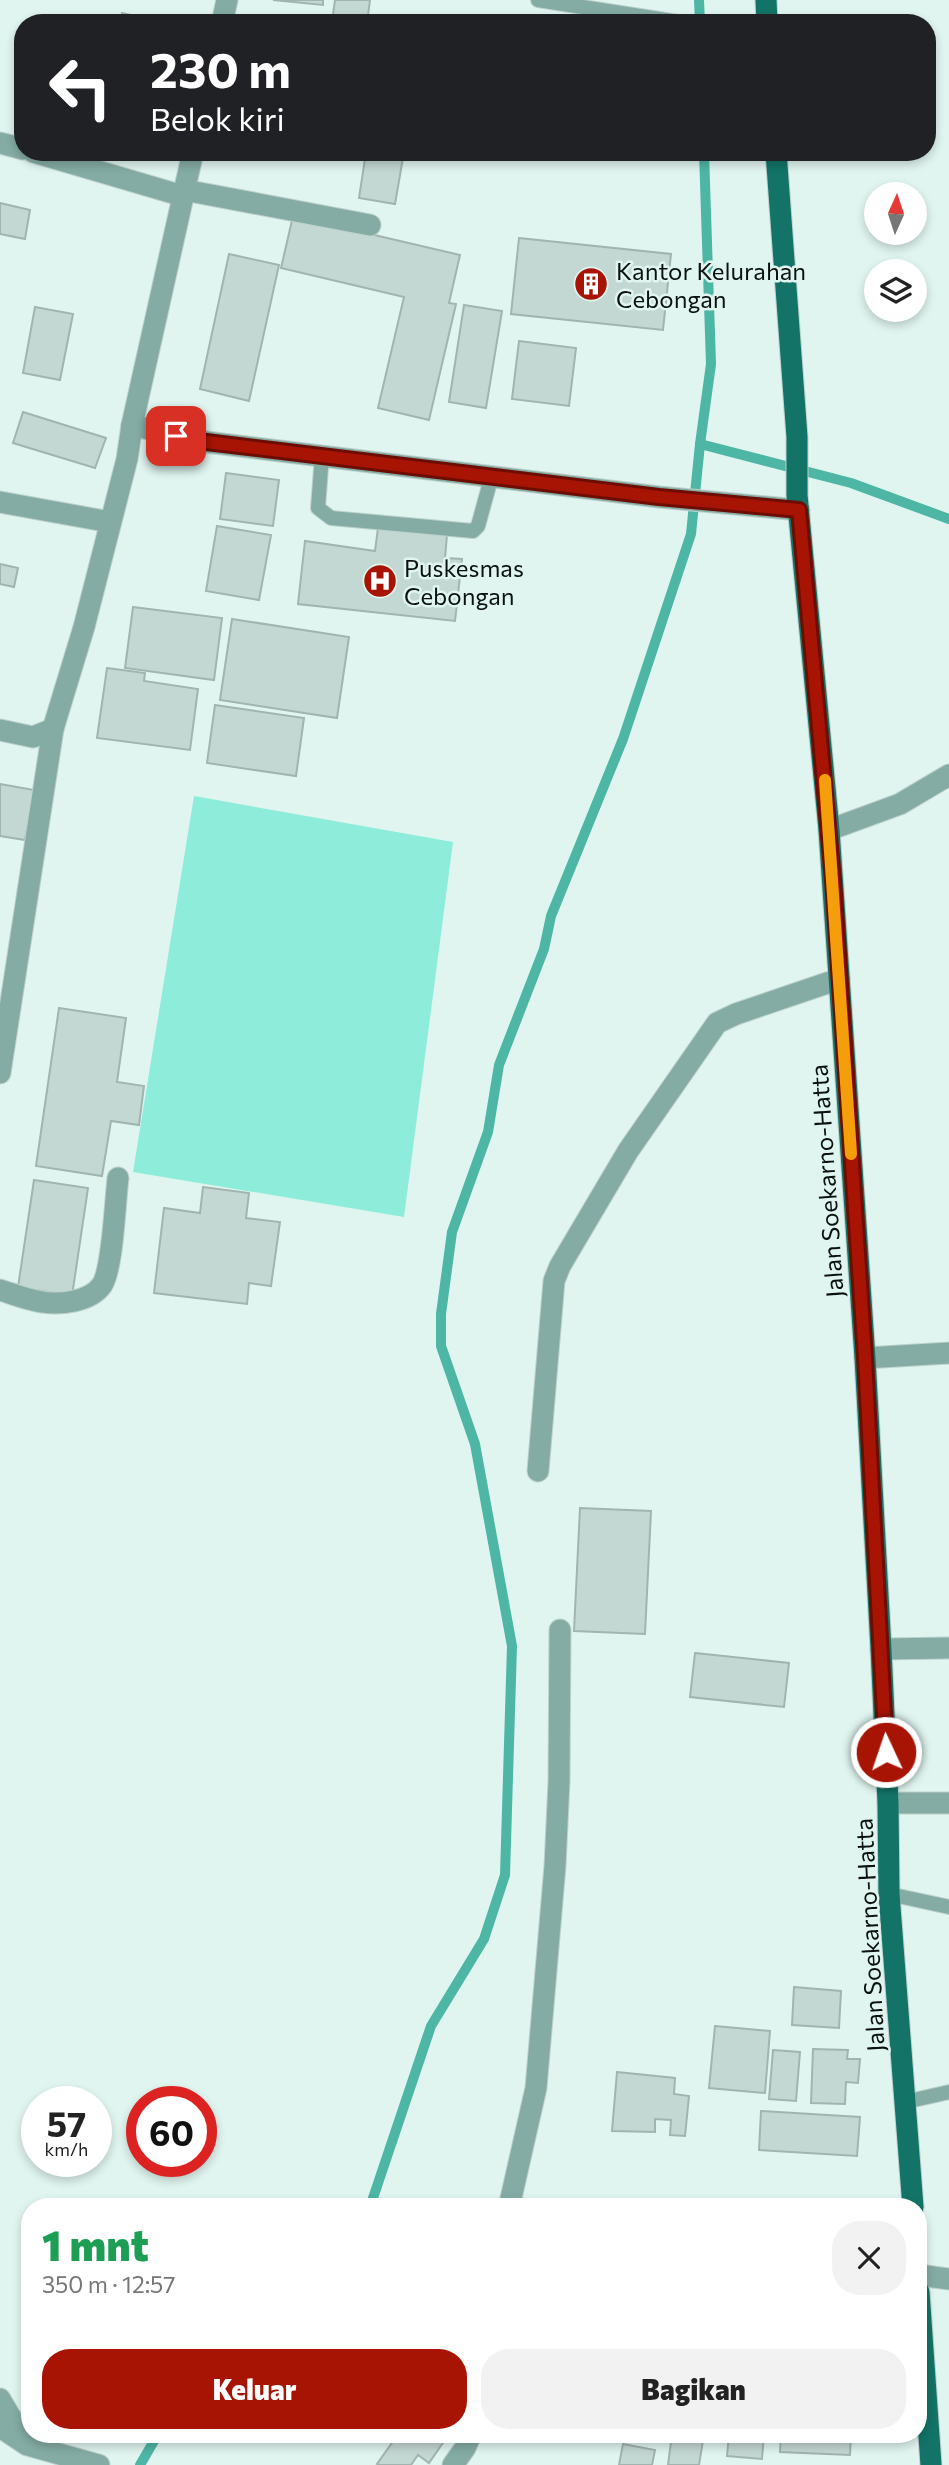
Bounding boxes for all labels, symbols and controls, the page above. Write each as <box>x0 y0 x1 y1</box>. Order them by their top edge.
text: 230 m <box>150 38 291 98</box>
icon: left <box>35 42 126 133</box>
text: Belok kiri <box>150 98 285 138</box>
north arrow <box>864 182 928 245</box>
map controls <box>864 182 927 322</box>
place label: Kantor Kelurahan Cebongan <box>616 256 806 313</box>
button: layers <box>864 259 927 322</box>
building icon: Kantor Kelurahan Cebongan <box>572 265 610 303</box>
pin <box>146 406 206 466</box>
icon: arrive <box>157 417 195 455</box>
place label: Puskesmas Cebongan <box>404 553 524 610</box>
hospital icon: Puskesmas Cebongan <box>361 562 399 600</box>
street label: Jalan Soekarno-Hatta <box>803 1063 849 1299</box>
position arrow <box>849 1715 923 1789</box>
street label: Jalan Soekarno-Hatta <box>848 1818 890 2052</box>
speed limit sign: 60 <box>126 2086 217 2177</box>
text: 57 <box>47 2101 86 2144</box>
text: km/h <box>45 2138 88 2160</box>
text: 1 mnt <box>42 2218 149 2270</box>
button: close <box>832 2221 906 2295</box>
text: 350 m · 12:57 <box>42 2270 175 2298</box>
button: Keluar <box>42 2349 467 2429</box>
button: Bagikan <box>481 2349 906 2429</box>

